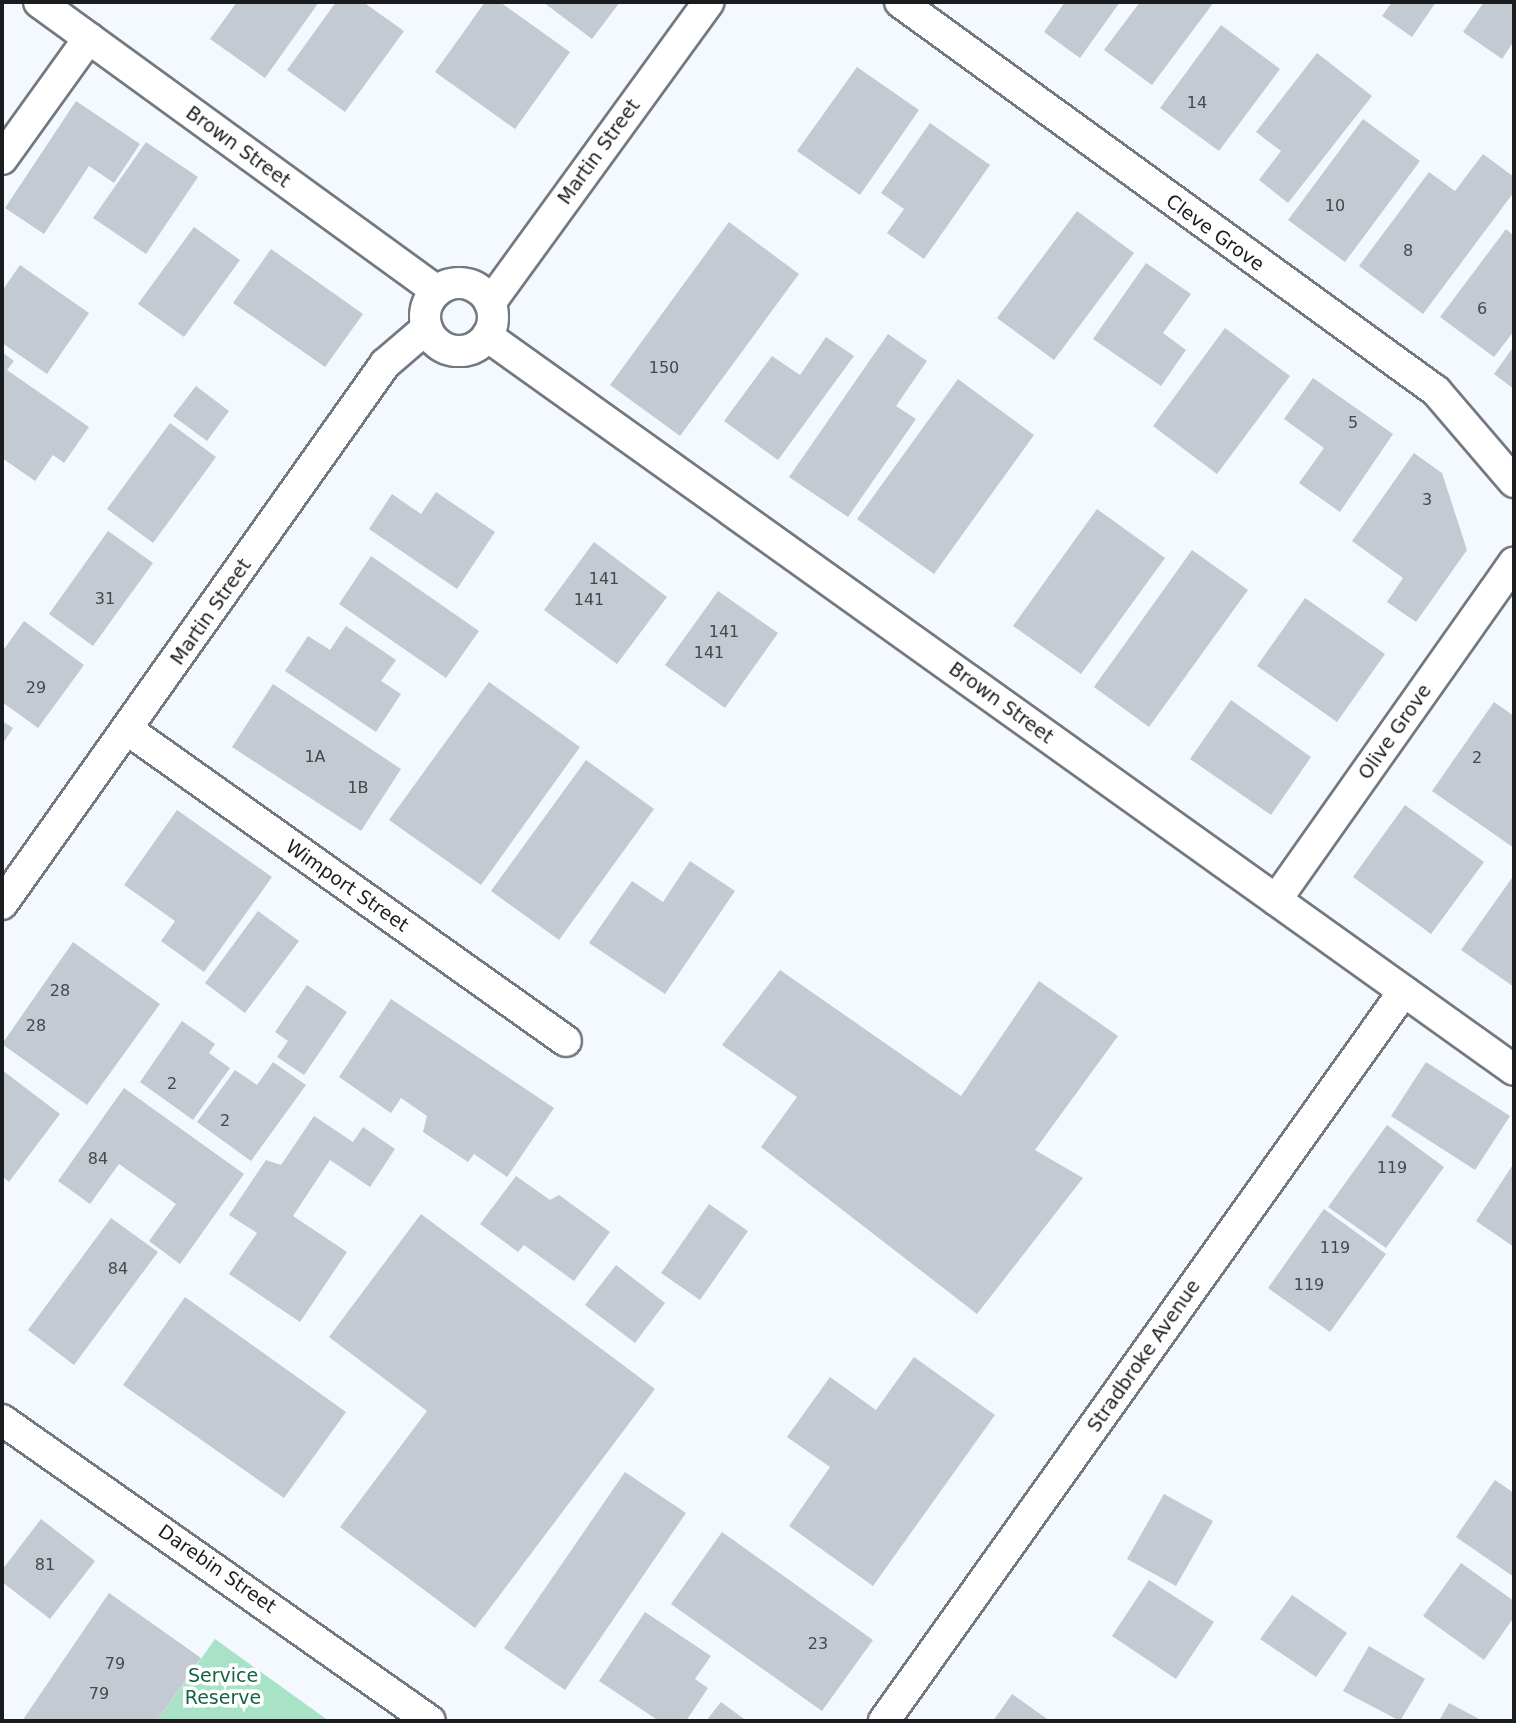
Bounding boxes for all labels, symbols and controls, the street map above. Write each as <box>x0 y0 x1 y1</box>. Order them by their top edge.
house number: 14 <box>1187 93 1207 113</box>
street label: Martin Street <box>553 95 645 209</box>
street label: Brown Street <box>181 102 295 192</box>
street label: Cleve Grove <box>1161 190 1269 276</box>
house number: 10 <box>1325 196 1345 216</box>
house number: 8 <box>1403 241 1413 261</box>
house number: 6 <box>1477 299 1487 319</box>
house number: 150 <box>649 358 679 378</box>
house number: 5 <box>1348 413 1358 433</box>
house number: 3 <box>1422 490 1432 510</box>
street label: Martin Street <box>166 555 256 669</box>
house number: 141 <box>589 569 619 589</box>
house number: 31 <box>95 589 115 609</box>
house number: 141 <box>574 590 604 610</box>
house number: 141 <box>709 622 739 642</box>
house number: 141 <box>694 643 724 663</box>
street label: Brown Street <box>944 658 1058 748</box>
house number: 29 <box>26 678 46 698</box>
street label: Olive Grove <box>1354 680 1436 784</box>
house number: 1A <box>304 747 326 767</box>
house number: 2 <box>1472 748 1482 768</box>
house number: 1B <box>347 778 369 798</box>
street label: Wimport Street <box>281 835 413 937</box>
house number: 28 <box>50 981 70 1001</box>
house number: 28 <box>26 1016 46 1036</box>
house number: 2 <box>167 1074 177 1094</box>
house number: 2 <box>220 1111 230 1131</box>
house number: 84 <box>88 1149 108 1169</box>
house number: 119 <box>1377 1158 1407 1178</box>
house number: 119 <box>1320 1238 1350 1258</box>
house number: 84 <box>108 1259 128 1279</box>
street label: Stradbroke Avenue <box>1083 1275 1205 1437</box>
house number: 119 <box>1294 1275 1324 1295</box>
street label: Darebin Street <box>154 1520 280 1618</box>
house number: 81 <box>35 1555 55 1575</box>
house number: 23 <box>808 1634 828 1654</box>
house number: 79 <box>105 1654 125 1674</box>
park label: Service Reserve <box>185 1665 261 1709</box>
house number: 79 <box>89 1684 109 1704</box>

